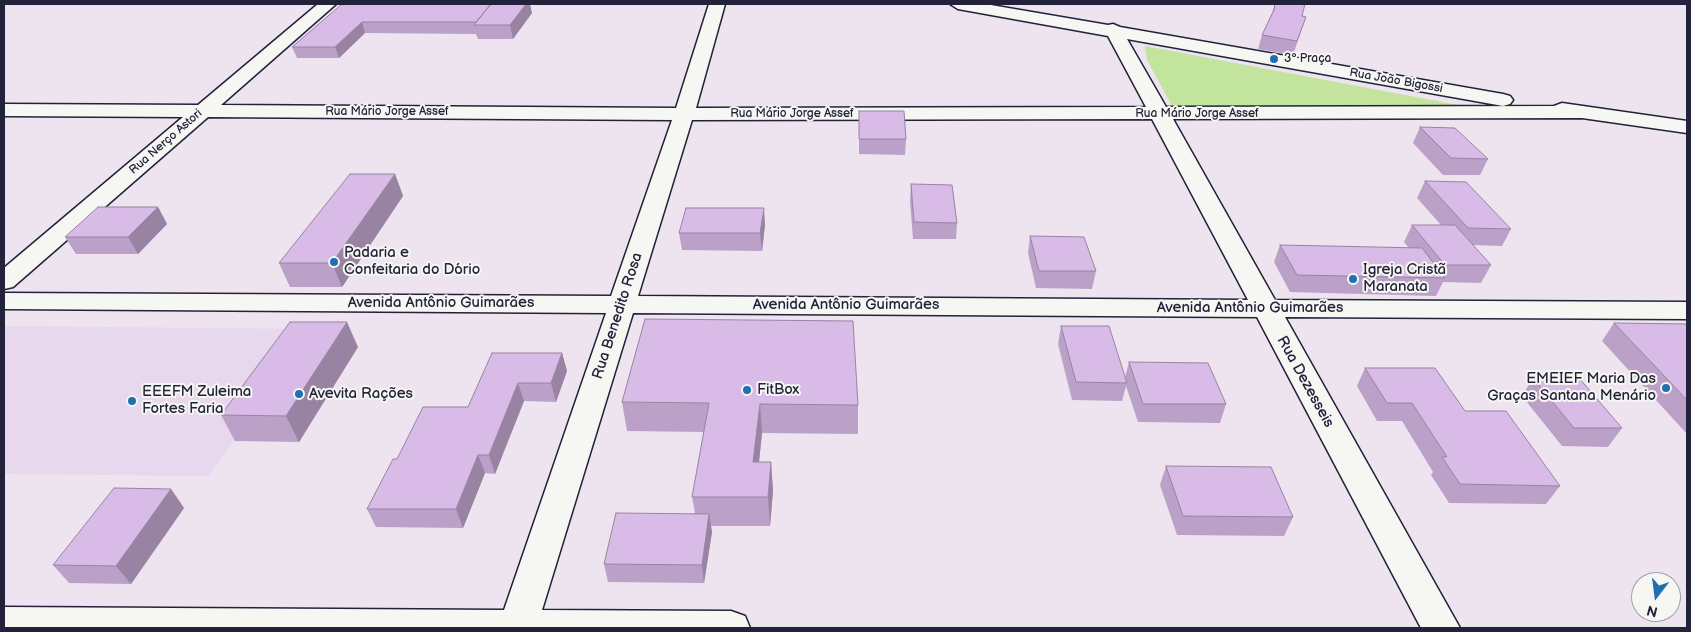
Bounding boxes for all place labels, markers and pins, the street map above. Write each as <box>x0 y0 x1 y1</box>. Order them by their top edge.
place label: 3º Praça <box>1284 52 1331 66</box>
marker: 3º Praça <box>1268 53 1280 65</box>
place label: Padaria e Confeitaria do Dório <box>344 244 480 279</box>
marker: Padaria e Confeitaria do Dório <box>328 256 340 268</box>
place label: Igreja Cristã Maranata <box>1363 261 1446 296</box>
marker: Igreja Cristã Maranata <box>1347 273 1359 285</box>
place label: EMEIEF Maria Das Graças Santana Menário <box>1487 370 1656 405</box>
place label: FitBox <box>757 381 799 399</box>
marker: EMEIEF Maria Das Graças Santana Menário <box>1660 382 1672 394</box>
place label: EEEFM Zuleima Fortes Faria <box>142 383 251 418</box>
marker: FitBox <box>741 384 753 396</box>
place label: Avevita Rações <box>309 385 413 403</box>
marker: Avevita Rações <box>293 388 305 400</box>
marker: EEEFM Zuleima Fortes Faria <box>126 395 138 407</box>

